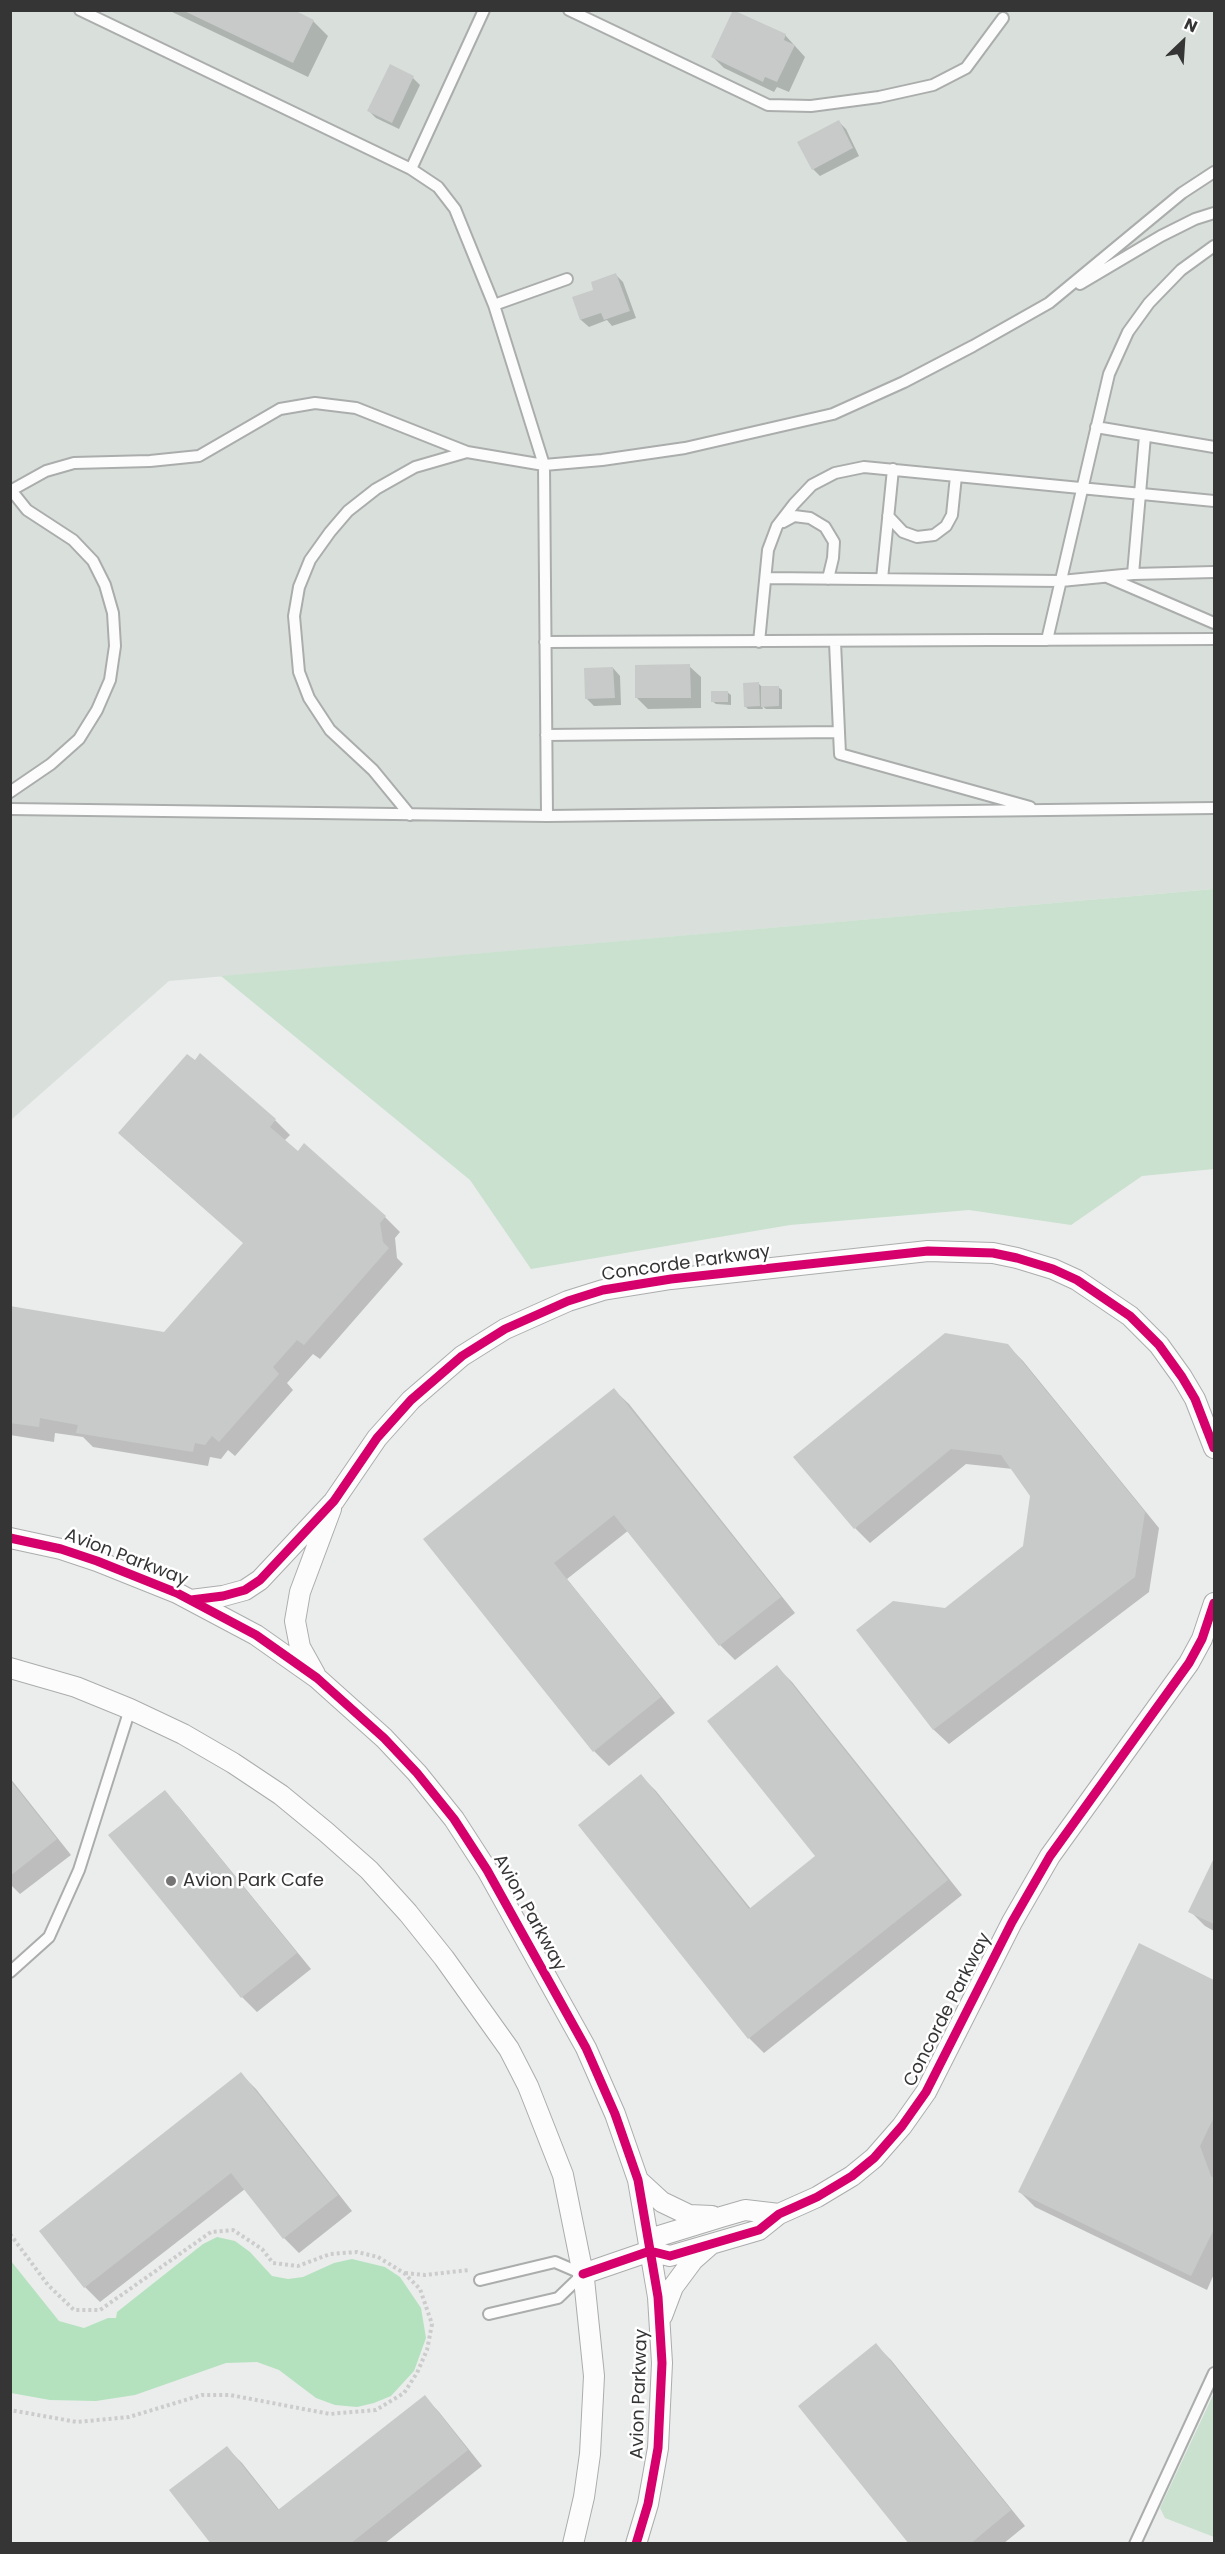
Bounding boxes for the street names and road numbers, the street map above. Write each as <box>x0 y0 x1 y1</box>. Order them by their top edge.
street label: Concorde Parkway <box>600 1241 772 1287</box>
street label: Avion Parkway <box>61 1525 191 1591</box>
street label: Avion Parkway <box>488 1851 570 1975</box>
street label: Concorde Parkway <box>900 1929 996 2091</box>
street label: Avion Parkway <box>627 2329 653 2459</box>

